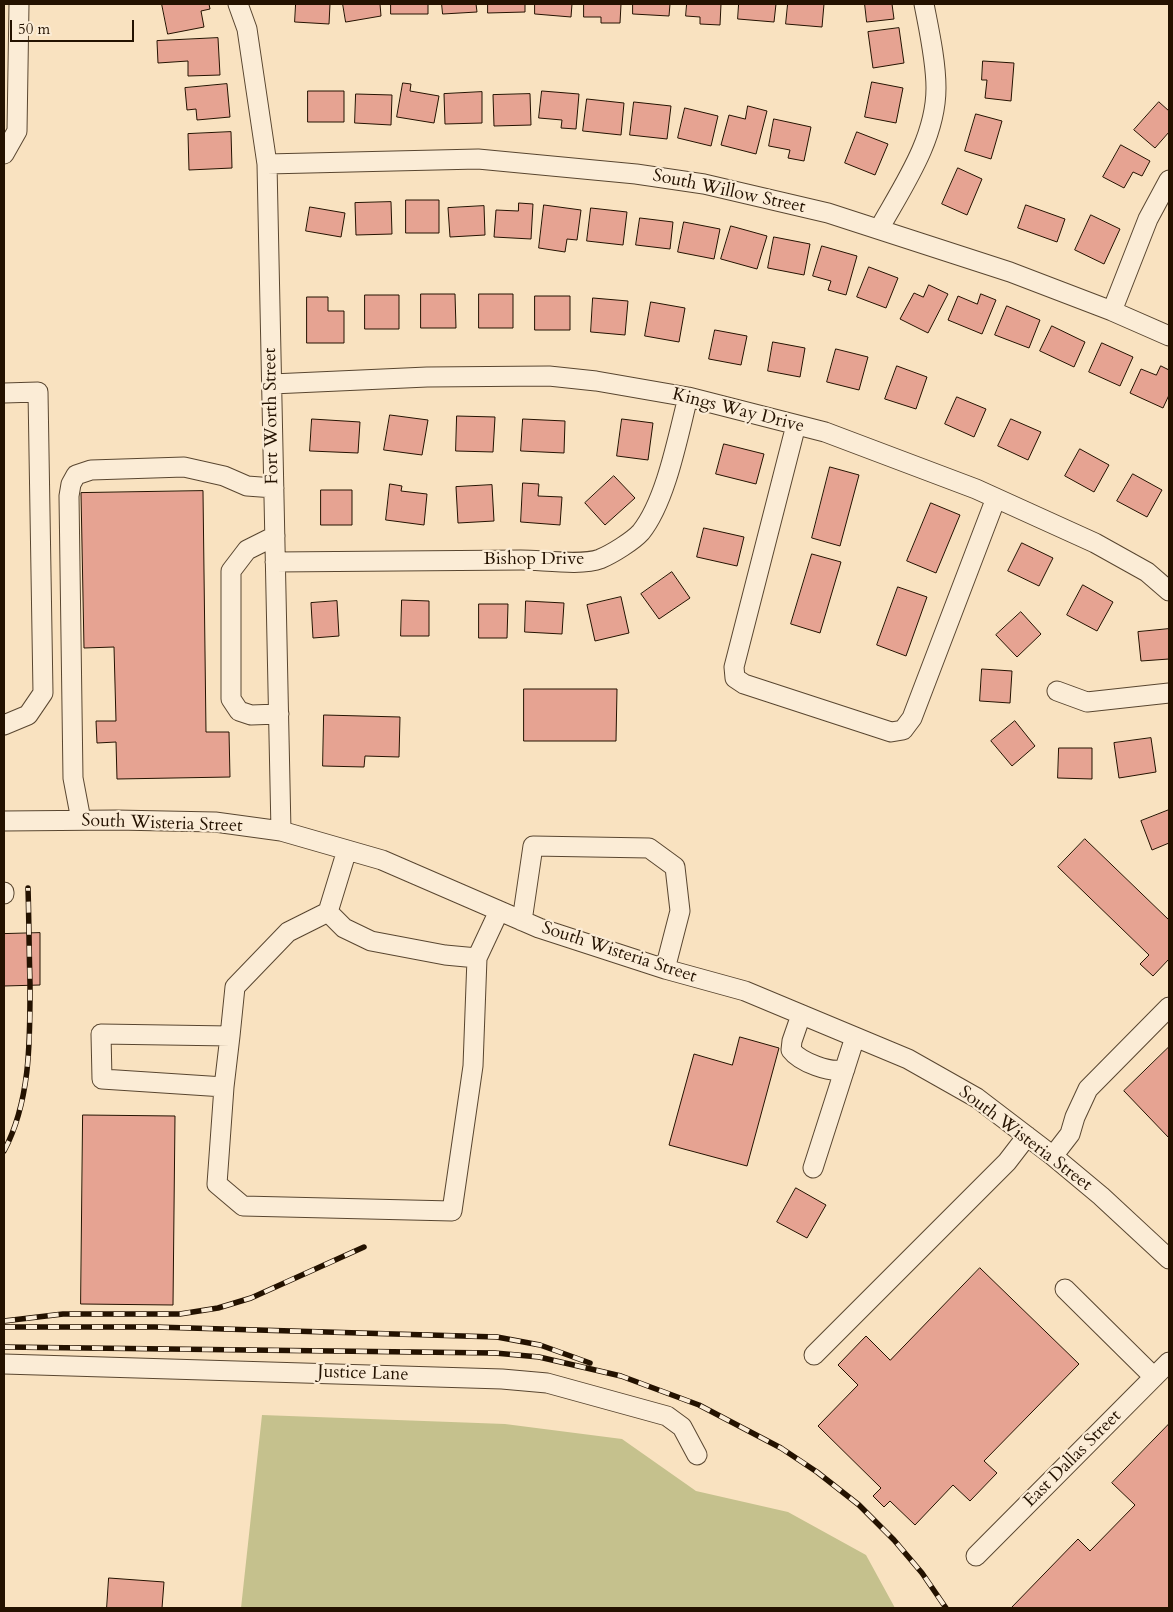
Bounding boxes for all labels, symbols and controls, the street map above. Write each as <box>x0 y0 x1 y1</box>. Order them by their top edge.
scale bar <box>12 10 136 42</box>
text: 50 m <box>18 19 50 39</box>
street label: South Willow Street <box>651 165 807 219</box>
street label: Fort Worth Street <box>260 347 284 485</box>
street label: Kings Way Drive <box>670 384 806 438</box>
street label: Bishop Drive <box>484 549 584 571</box>
street label: South Wisteria Street <box>81 810 243 838</box>
street label: South Wisteria Street <box>539 918 699 988</box>
street label: South Wisteria Street <box>954 1082 1096 1196</box>
street label: Justice Lane <box>317 1362 409 1386</box>
street label: East Dallas Street <box>1020 1406 1126 1512</box>

